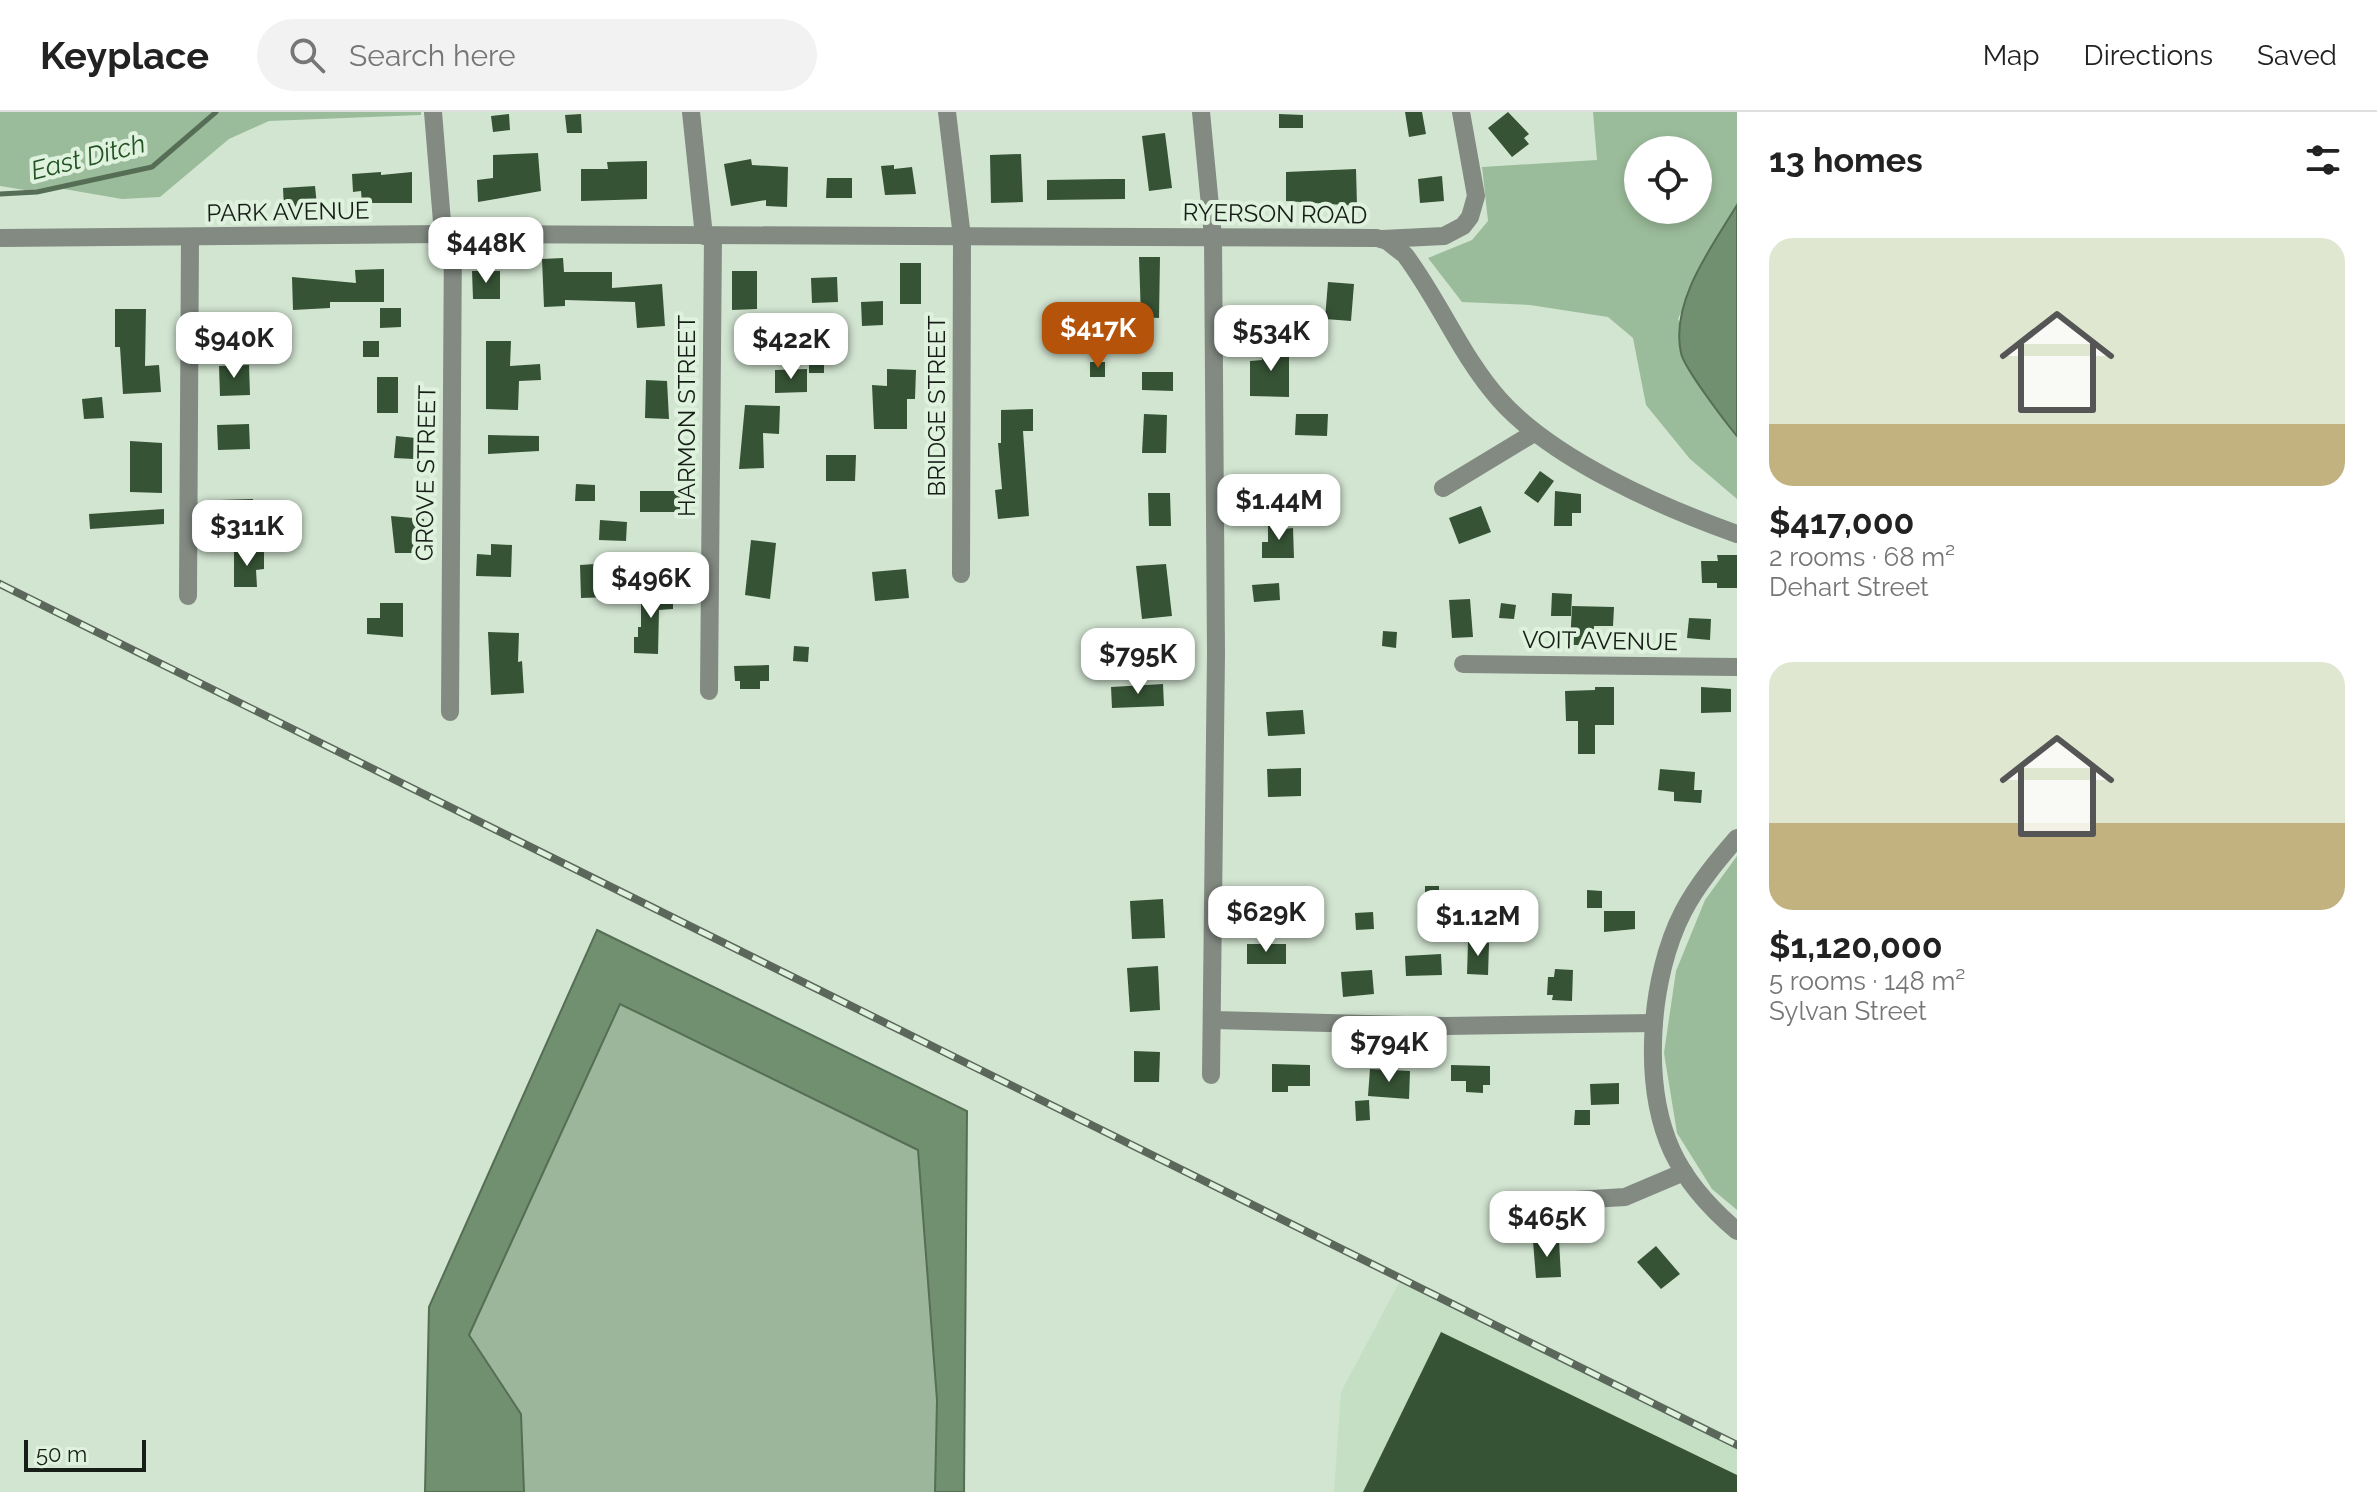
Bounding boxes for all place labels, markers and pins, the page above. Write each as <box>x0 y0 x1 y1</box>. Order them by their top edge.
pin: $448K <box>430 217 542 285</box>
pin: $417K <box>1042 302 1154 370</box>
pin: $534K <box>1215 305 1327 373</box>
pin: $940K <box>178 312 290 380</box>
pin: $422K <box>735 313 847 381</box>
pin: $1.44M <box>1214 474 1344 542</box>
pin: $311K <box>191 500 303 568</box>
pin: $496K <box>595 552 707 620</box>
pin: $795K <box>1082 628 1194 696</box>
pin: $629K <box>1210 886 1322 954</box>
pin: $1.12M <box>1413 890 1543 958</box>
pin: $794K <box>1333 1016 1445 1084</box>
pin: $465K <box>1491 1191 1603 1259</box>

